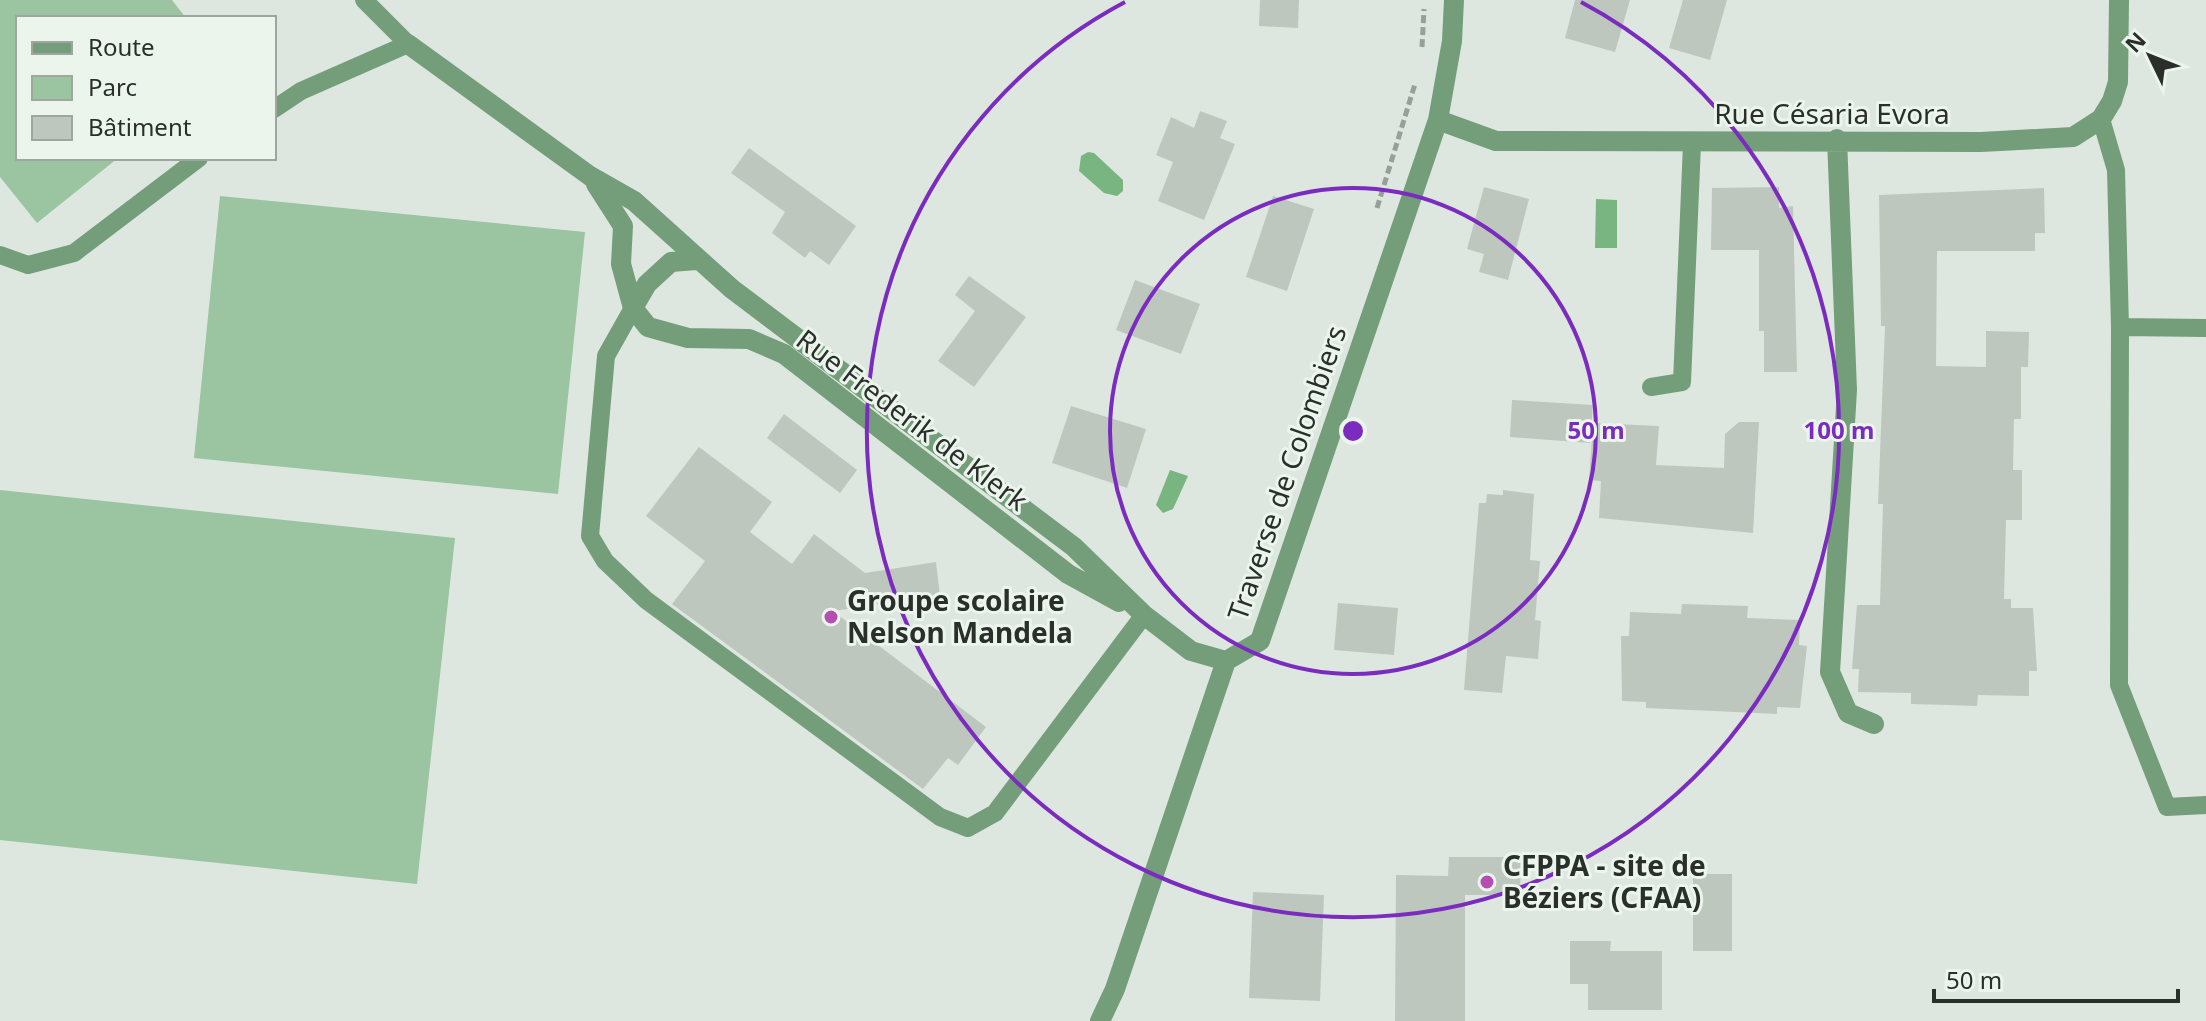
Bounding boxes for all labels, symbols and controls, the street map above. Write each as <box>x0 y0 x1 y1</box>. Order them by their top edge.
legend <box>16 16 276 160</box>
north arrow <box>2110 16 2190 96</box>
text: N <box>2118 25 2152 58</box>
text: Route <box>88 30 154 63</box>
text: Parc <box>88 70 137 103</box>
street label: Rue Césaria Evora <box>1714 94 1950 132</box>
text: Bâtiment <box>88 110 192 143</box>
street label: Rue Frederik de Klerk <box>789 320 1036 519</box>
street label: Traverse de Colombiers <box>1218 320 1354 625</box>
text: 50 m <box>1567 413 1625 446</box>
text: 100 m <box>1804 413 1874 446</box>
centre of rings <box>1339 417 1367 445</box>
place label: Groupe scolaire Nelson Mandela <box>847 581 1073 651</box>
marker: Groupe scolaire Nelson Mandela <box>822 608 840 626</box>
place label: CFPPA - site de Béziers (CFAA) <box>1503 846 1706 916</box>
marker: CFPPA - site de Béziers (CFAA) <box>1478 873 1496 891</box>
scale bar <box>1934 953 2178 1003</box>
text: 50 m <box>1946 963 2002 996</box>

